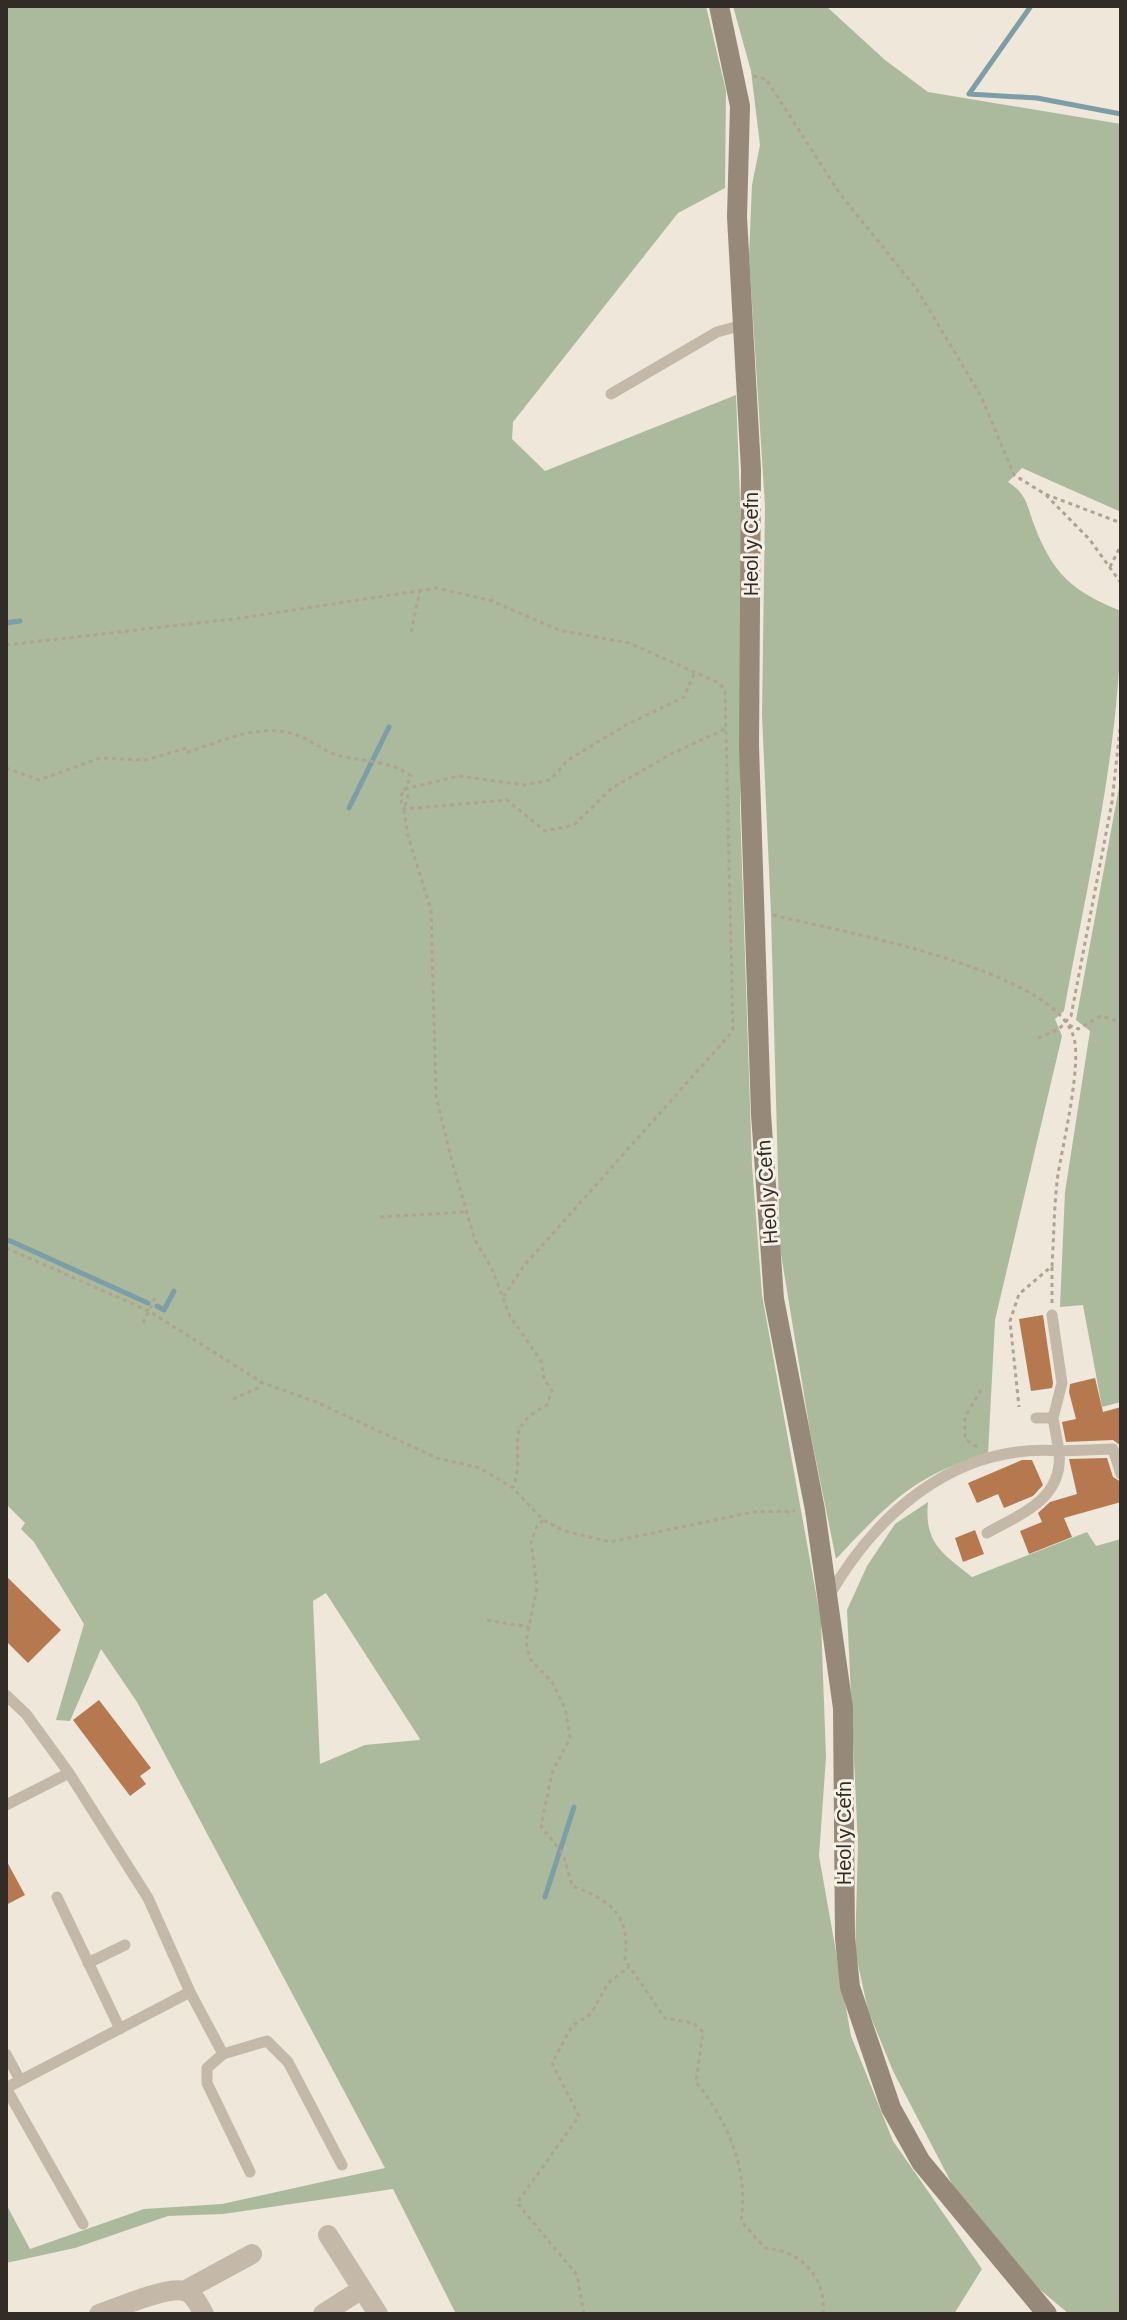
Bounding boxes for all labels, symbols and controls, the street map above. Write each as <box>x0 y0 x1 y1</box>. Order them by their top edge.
street label: Heol y Cefn <box>740 492 762 596</box>
street label: Heol y Cefn <box>752 1139 782 1245</box>
street label: Heol y Cefn <box>833 1781 855 1885</box>

